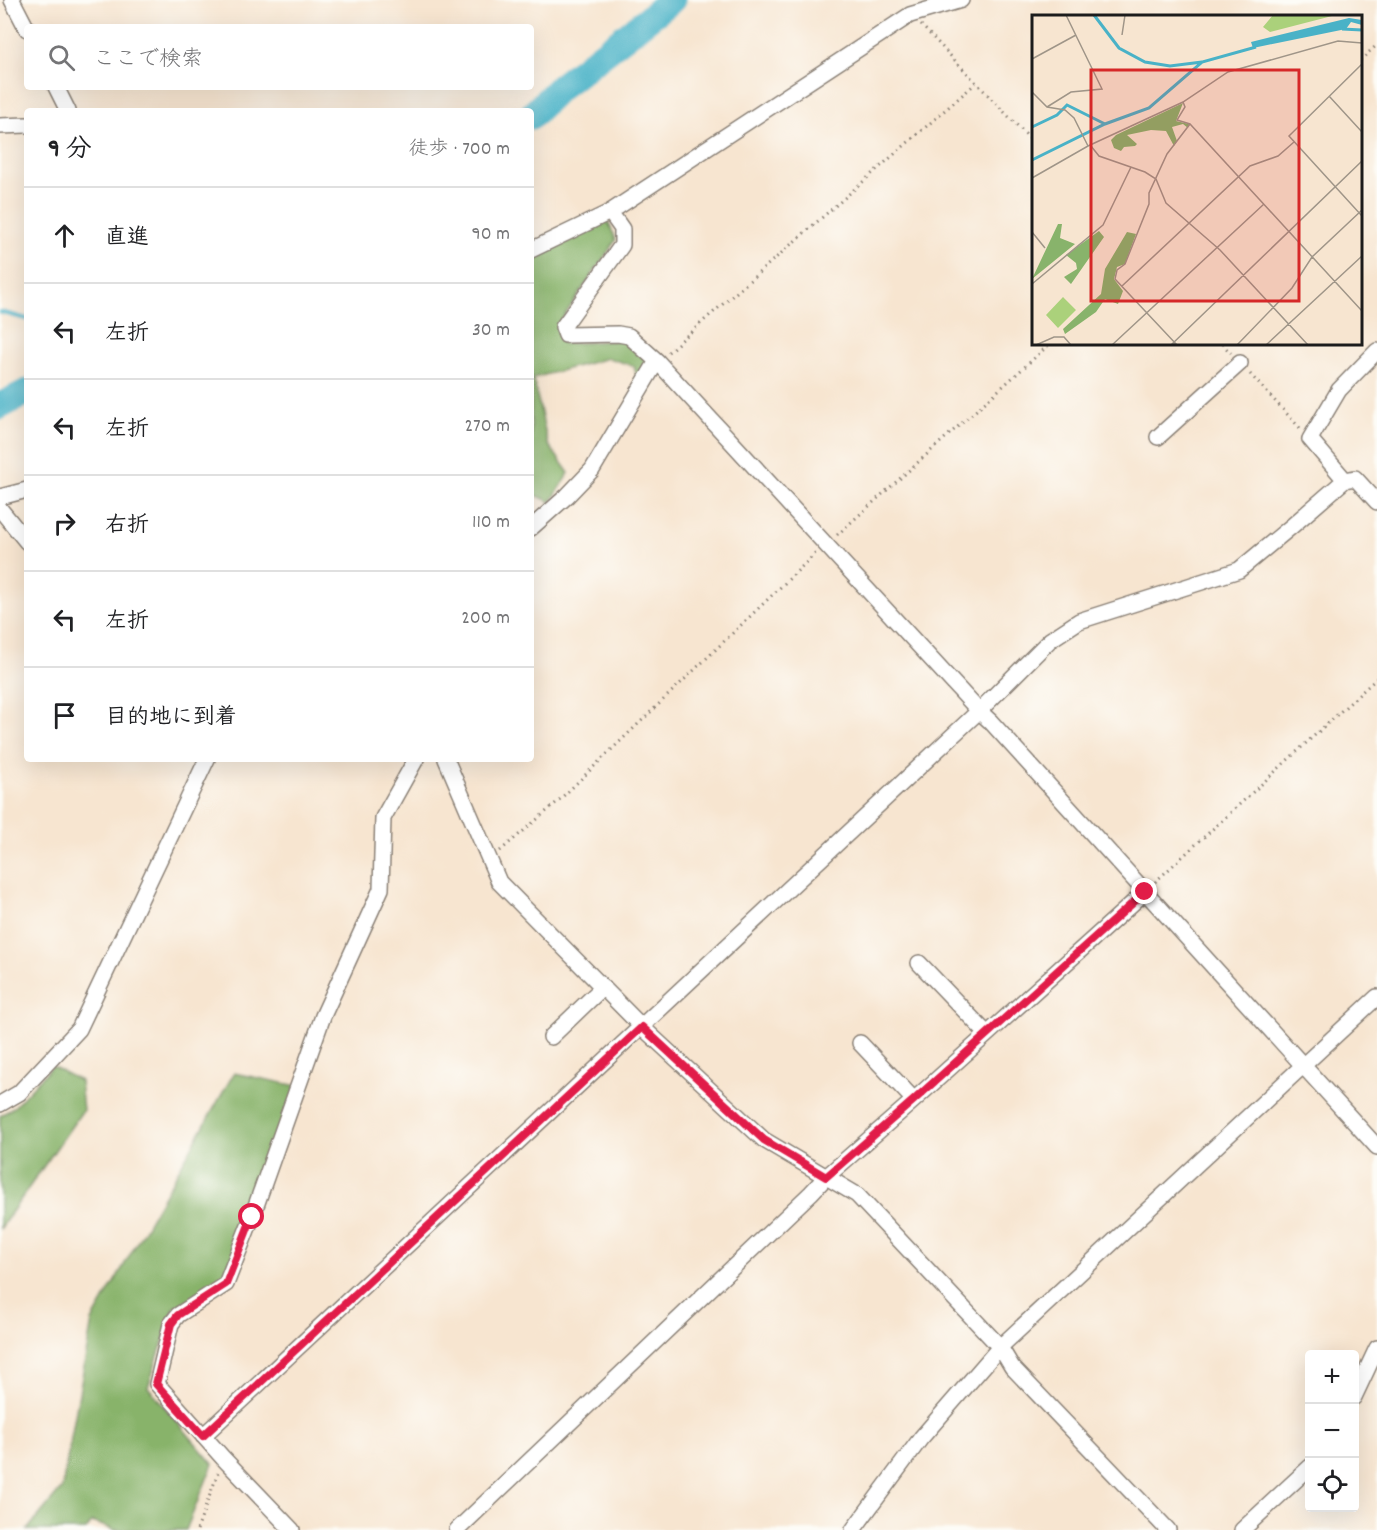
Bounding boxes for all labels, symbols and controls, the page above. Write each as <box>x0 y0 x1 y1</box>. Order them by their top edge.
inset map <box>1032 15 1362 345</box>
search box <box>24 24 534 90</box>
icon: search <box>45 41 78 74</box>
text: ここで検索 <box>93 45 203 76</box>
text: 9 分 <box>48 132 92 169</box>
text: 徒歩 · 700 m <box>408 136 510 164</box>
icon: ahead <box>48 219 81 252</box>
text: 90 m <box>472 221 510 249</box>
text: 直進 <box>105 223 149 254</box>
icon: left <box>48 315 81 348</box>
text: 30 m <box>472 317 510 345</box>
text: 左折 <box>105 319 149 350</box>
icon: left <box>48 411 81 444</box>
text: 270 m <box>464 413 510 441</box>
text: 左折 <box>105 415 149 446</box>
icon: right <box>48 507 81 540</box>
text: 110 m <box>472 509 510 537</box>
text: 右折 <box>105 511 149 542</box>
icon: left <box>48 603 81 636</box>
text: 200 m <box>461 605 510 633</box>
text: 左折 <box>105 607 149 638</box>
icon: arrive <box>48 699 81 732</box>
text: 目的地に到着 <box>105 703 237 734</box>
route end <box>1131 878 1157 904</box>
route start <box>238 1203 264 1229</box>
map controls <box>1305 1350 1359 1512</box>
button: + <box>1305 1350 1359 1404</box>
button: − <box>1305 1404 1359 1458</box>
button: locate <box>1305 1458 1359 1512</box>

